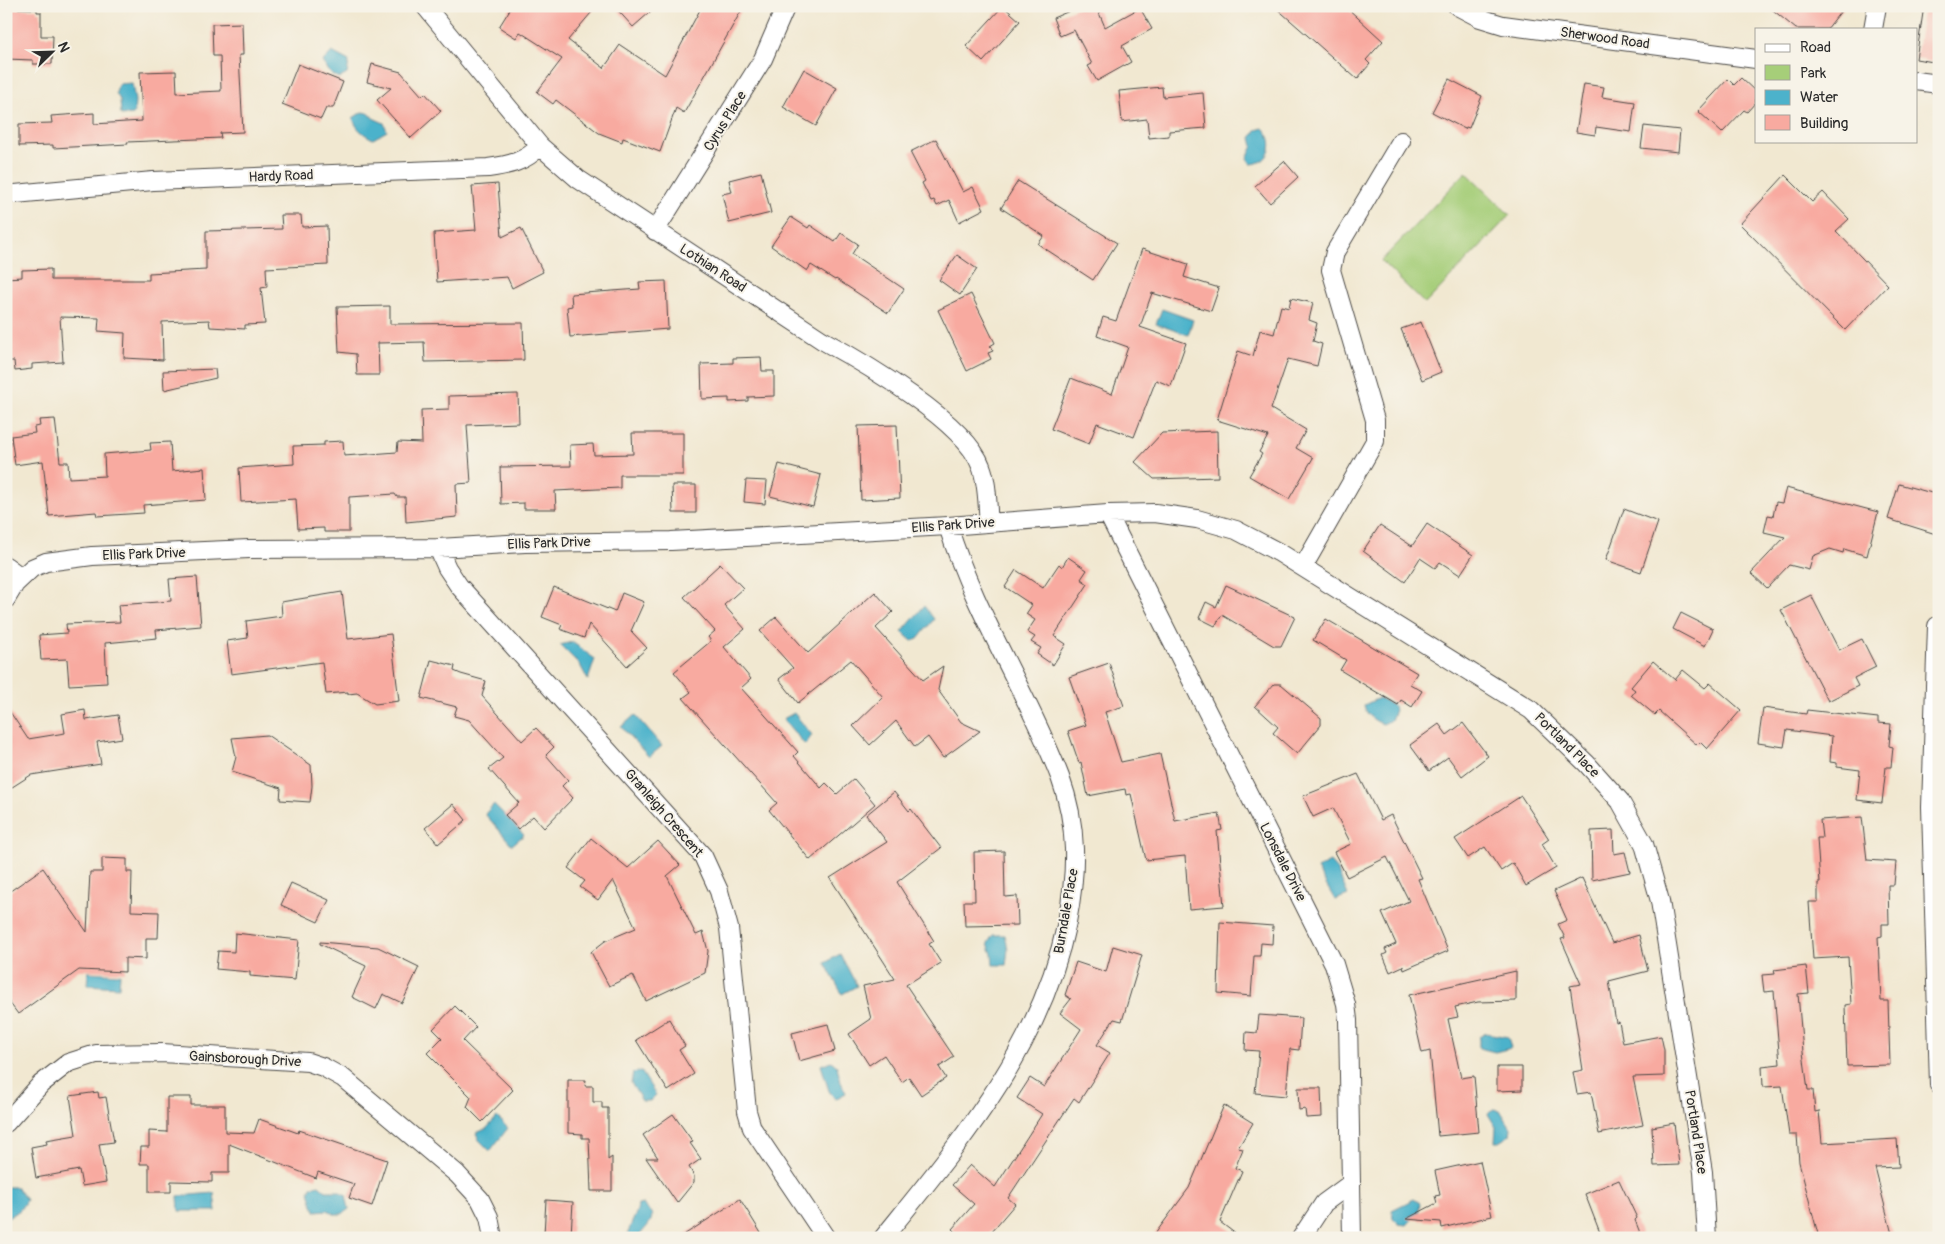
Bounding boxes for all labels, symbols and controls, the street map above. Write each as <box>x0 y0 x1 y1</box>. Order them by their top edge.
street label: Sherwood Road <box>1559 23 1651 53</box>
north arrow <box>28 28 78 78</box>
legend <box>1755 28 1918 142</box>
text: Road <box>1800 38 1831 57</box>
text: N <box>54 39 73 55</box>
text: Park <box>1800 64 1827 83</box>
street label: Cyrus Place <box>700 88 750 154</box>
text: Water <box>1800 88 1839 107</box>
text: Building <box>1800 114 1848 133</box>
street label: Hardy Road <box>248 166 314 186</box>
street label: Lothian Road <box>676 240 750 296</box>
street label: Ellis Park Drive <box>911 514 995 536</box>
street label: Ellis Park Drive <box>507 533 591 553</box>
street label: Ellis Park Drive <box>102 544 186 564</box>
street label: Portland Place <box>1531 709 1603 781</box>
street label: Granleigh Crescent <box>621 765 707 861</box>
street label: Lonsdale Drive <box>1256 820 1310 904</box>
street label: Burndale Place <box>1050 867 1082 955</box>
street label: Gainsborough Drive <box>188 1048 302 1070</box>
street label: Portland Place <box>1681 1089 1711 1175</box>

